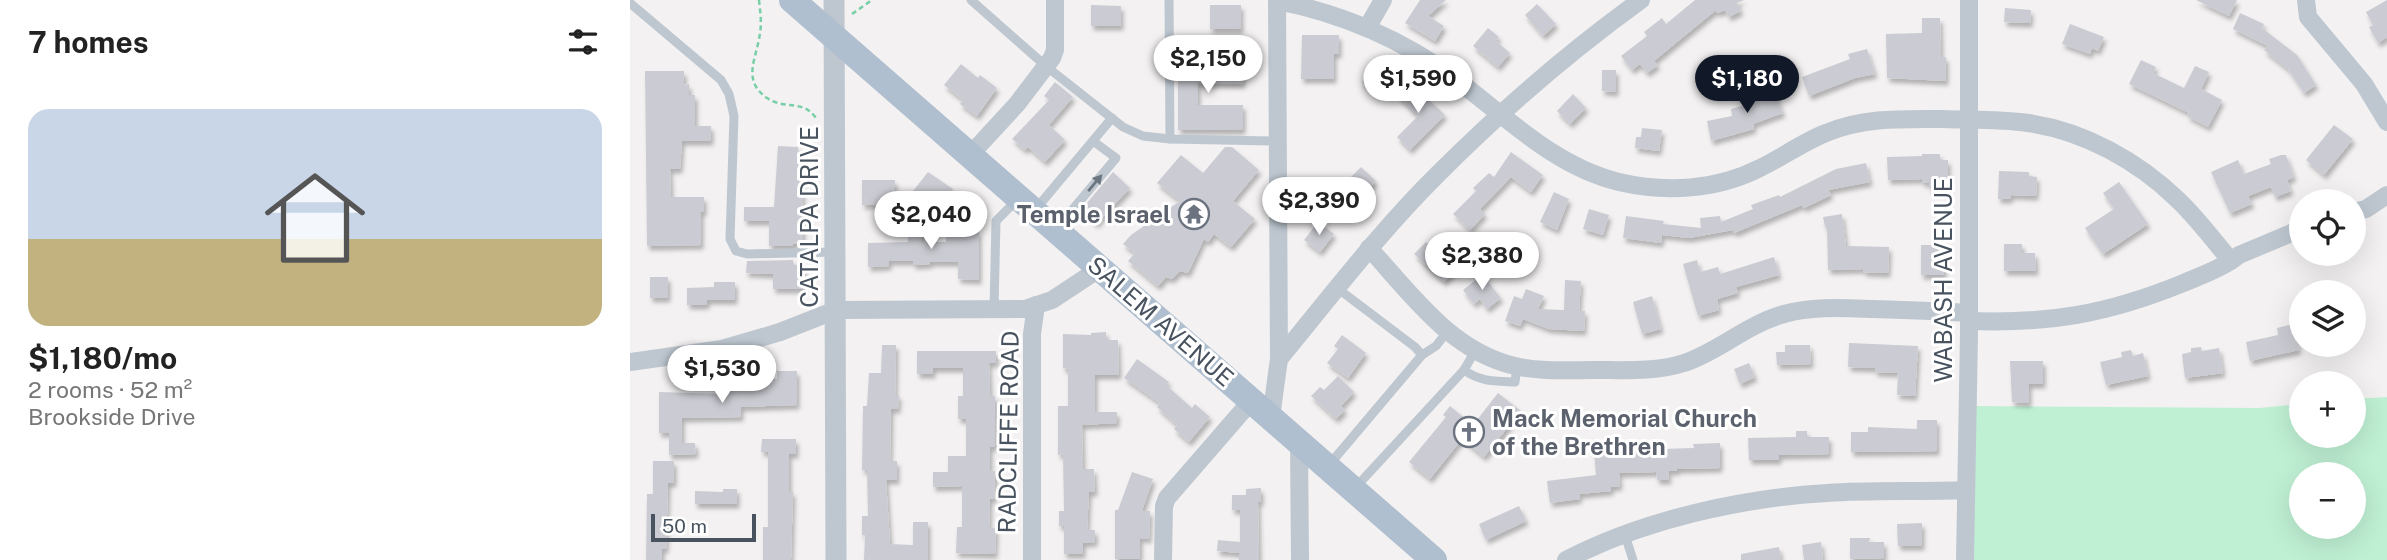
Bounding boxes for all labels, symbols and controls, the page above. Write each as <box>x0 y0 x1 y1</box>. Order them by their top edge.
icon: filters <box>564 23 602 61</box>
text: 7 homes <box>28 24 149 60</box>
pin: $2,150 <box>1151 36 1265 95</box>
text: $2,150 <box>1170 44 1246 71</box>
pin: $1,590 <box>1361 55 1475 115</box>
pin: $1,180 <box>1690 55 1804 115</box>
text: $1,590 <box>1379 64 1457 91</box>
text: $1,180 <box>1711 64 1783 91</box>
street label: CATALPA DRIVE <box>795 126 823 308</box>
icon: home <box>252 155 378 281</box>
one-way arrow <box>1088 174 1103 192</box>
pin: $2,390 <box>1262 177 1376 237</box>
street label: WABASH AVENUE <box>1929 177 1957 383</box>
text: $2,390 <box>1278 186 1360 213</box>
map controls <box>2289 189 2366 539</box>
button: locate <box>2289 189 2366 266</box>
pin: $2,040 <box>874 191 988 251</box>
temple icon: Temple Israel <box>1177 197 1211 231</box>
text: $2,040 <box>890 200 972 227</box>
place label: Temple Israel <box>1017 200 1171 228</box>
pin: $2,380 <box>1425 232 1539 292</box>
text: $2,380 <box>1441 241 1523 268</box>
street label: SALEM AVENUE <box>1082 250 1240 392</box>
button: layers <box>2289 280 2366 357</box>
street label: RADCLIFFE ROAD <box>992 330 1024 534</box>
text: $1,180/mo <box>28 340 177 376</box>
pin: $1,530 <box>665 346 779 405</box>
text: $1,530 <box>683 354 761 381</box>
button: + <box>2289 371 2366 448</box>
text: 2 rooms · 52 m² <box>28 376 192 403</box>
text: Brookside Drive <box>28 403 195 430</box>
place label: Mack Memorial Church of the Brethren <box>1492 404 1757 460</box>
church icon: Mack Memorial Church of the Brethren <box>1452 415 1486 449</box>
button: − <box>2289 462 2366 539</box>
scale bar <box>651 511 756 543</box>
text: 50 m <box>662 515 707 537</box>

